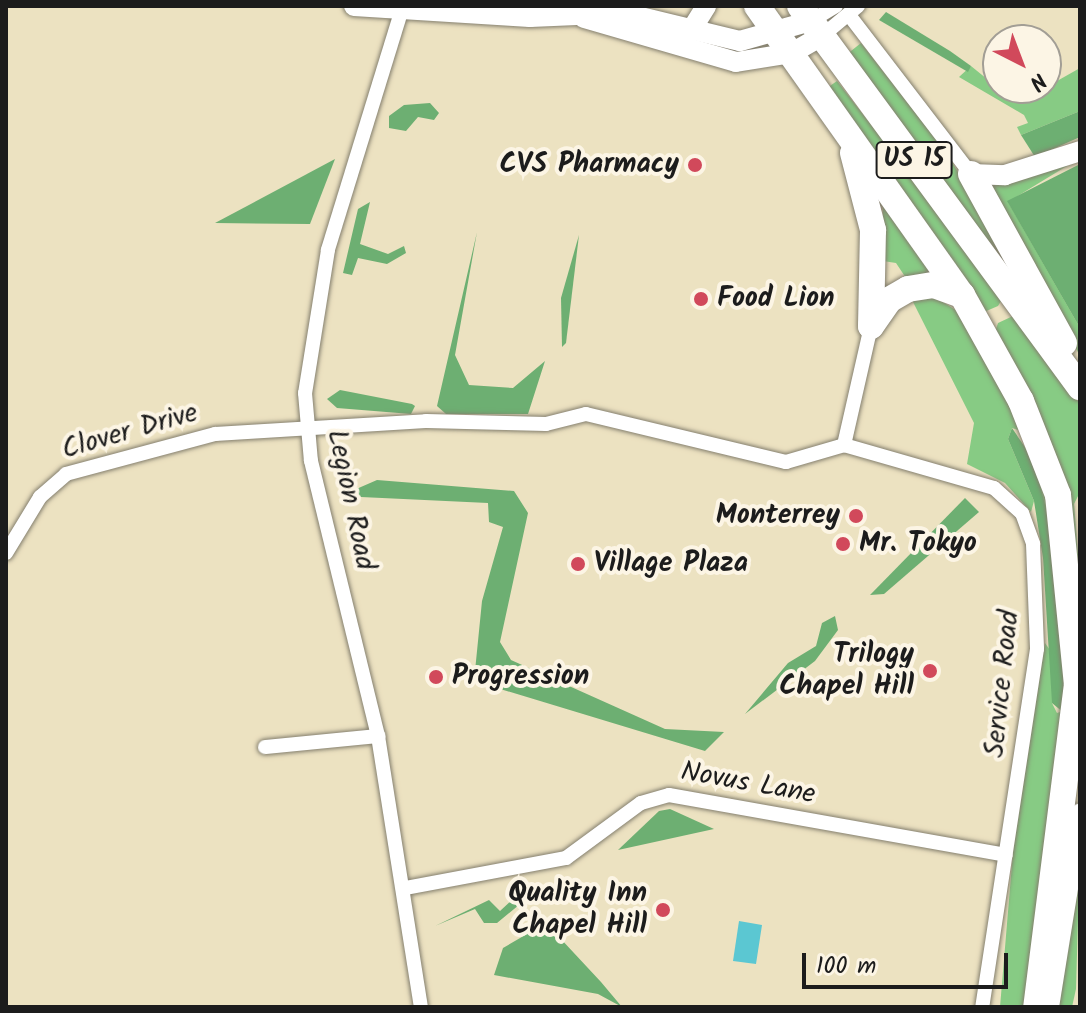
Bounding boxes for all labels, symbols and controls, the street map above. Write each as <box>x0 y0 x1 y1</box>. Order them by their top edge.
north arrow <box>982 24 1062 104</box>
text: N <box>1020 63 1054 98</box>
road number: US 15 <box>874 138 954 182</box>
place label: CVS Pharmacy <box>500 148 679 182</box>
marker: CVS Pharmacy <box>686 156 704 174</box>
place label: Food Lion <box>717 282 834 316</box>
marker: Food Lion <box>692 290 710 308</box>
street label: Clover Drive <box>58 397 202 467</box>
street label: Legion Road <box>319 427 381 573</box>
place label: Monterrey <box>716 499 840 533</box>
marker: Monterrey <box>847 507 865 525</box>
place label: Mr. Tokyo <box>859 527 977 561</box>
marker: Mr. Tokyo <box>834 535 852 553</box>
place label: Village Plaza <box>594 547 748 581</box>
marker: Village Plaza <box>569 555 587 573</box>
street label: Service Road <box>979 609 1027 759</box>
place label: Trilogy Chapel Hill <box>779 638 914 704</box>
place label: Progression <box>452 660 589 694</box>
marker: Trilogy Chapel Hill <box>921 662 939 680</box>
marker: Progression <box>427 668 445 686</box>
street label: Novus Lane <box>678 756 818 812</box>
place label: Quality Inn Chapel Hill <box>508 877 647 943</box>
marker: Quality Inn Chapel Hill <box>654 901 672 919</box>
scale bar <box>806 937 1012 987</box>
text: 100 m <box>816 947 876 986</box>

